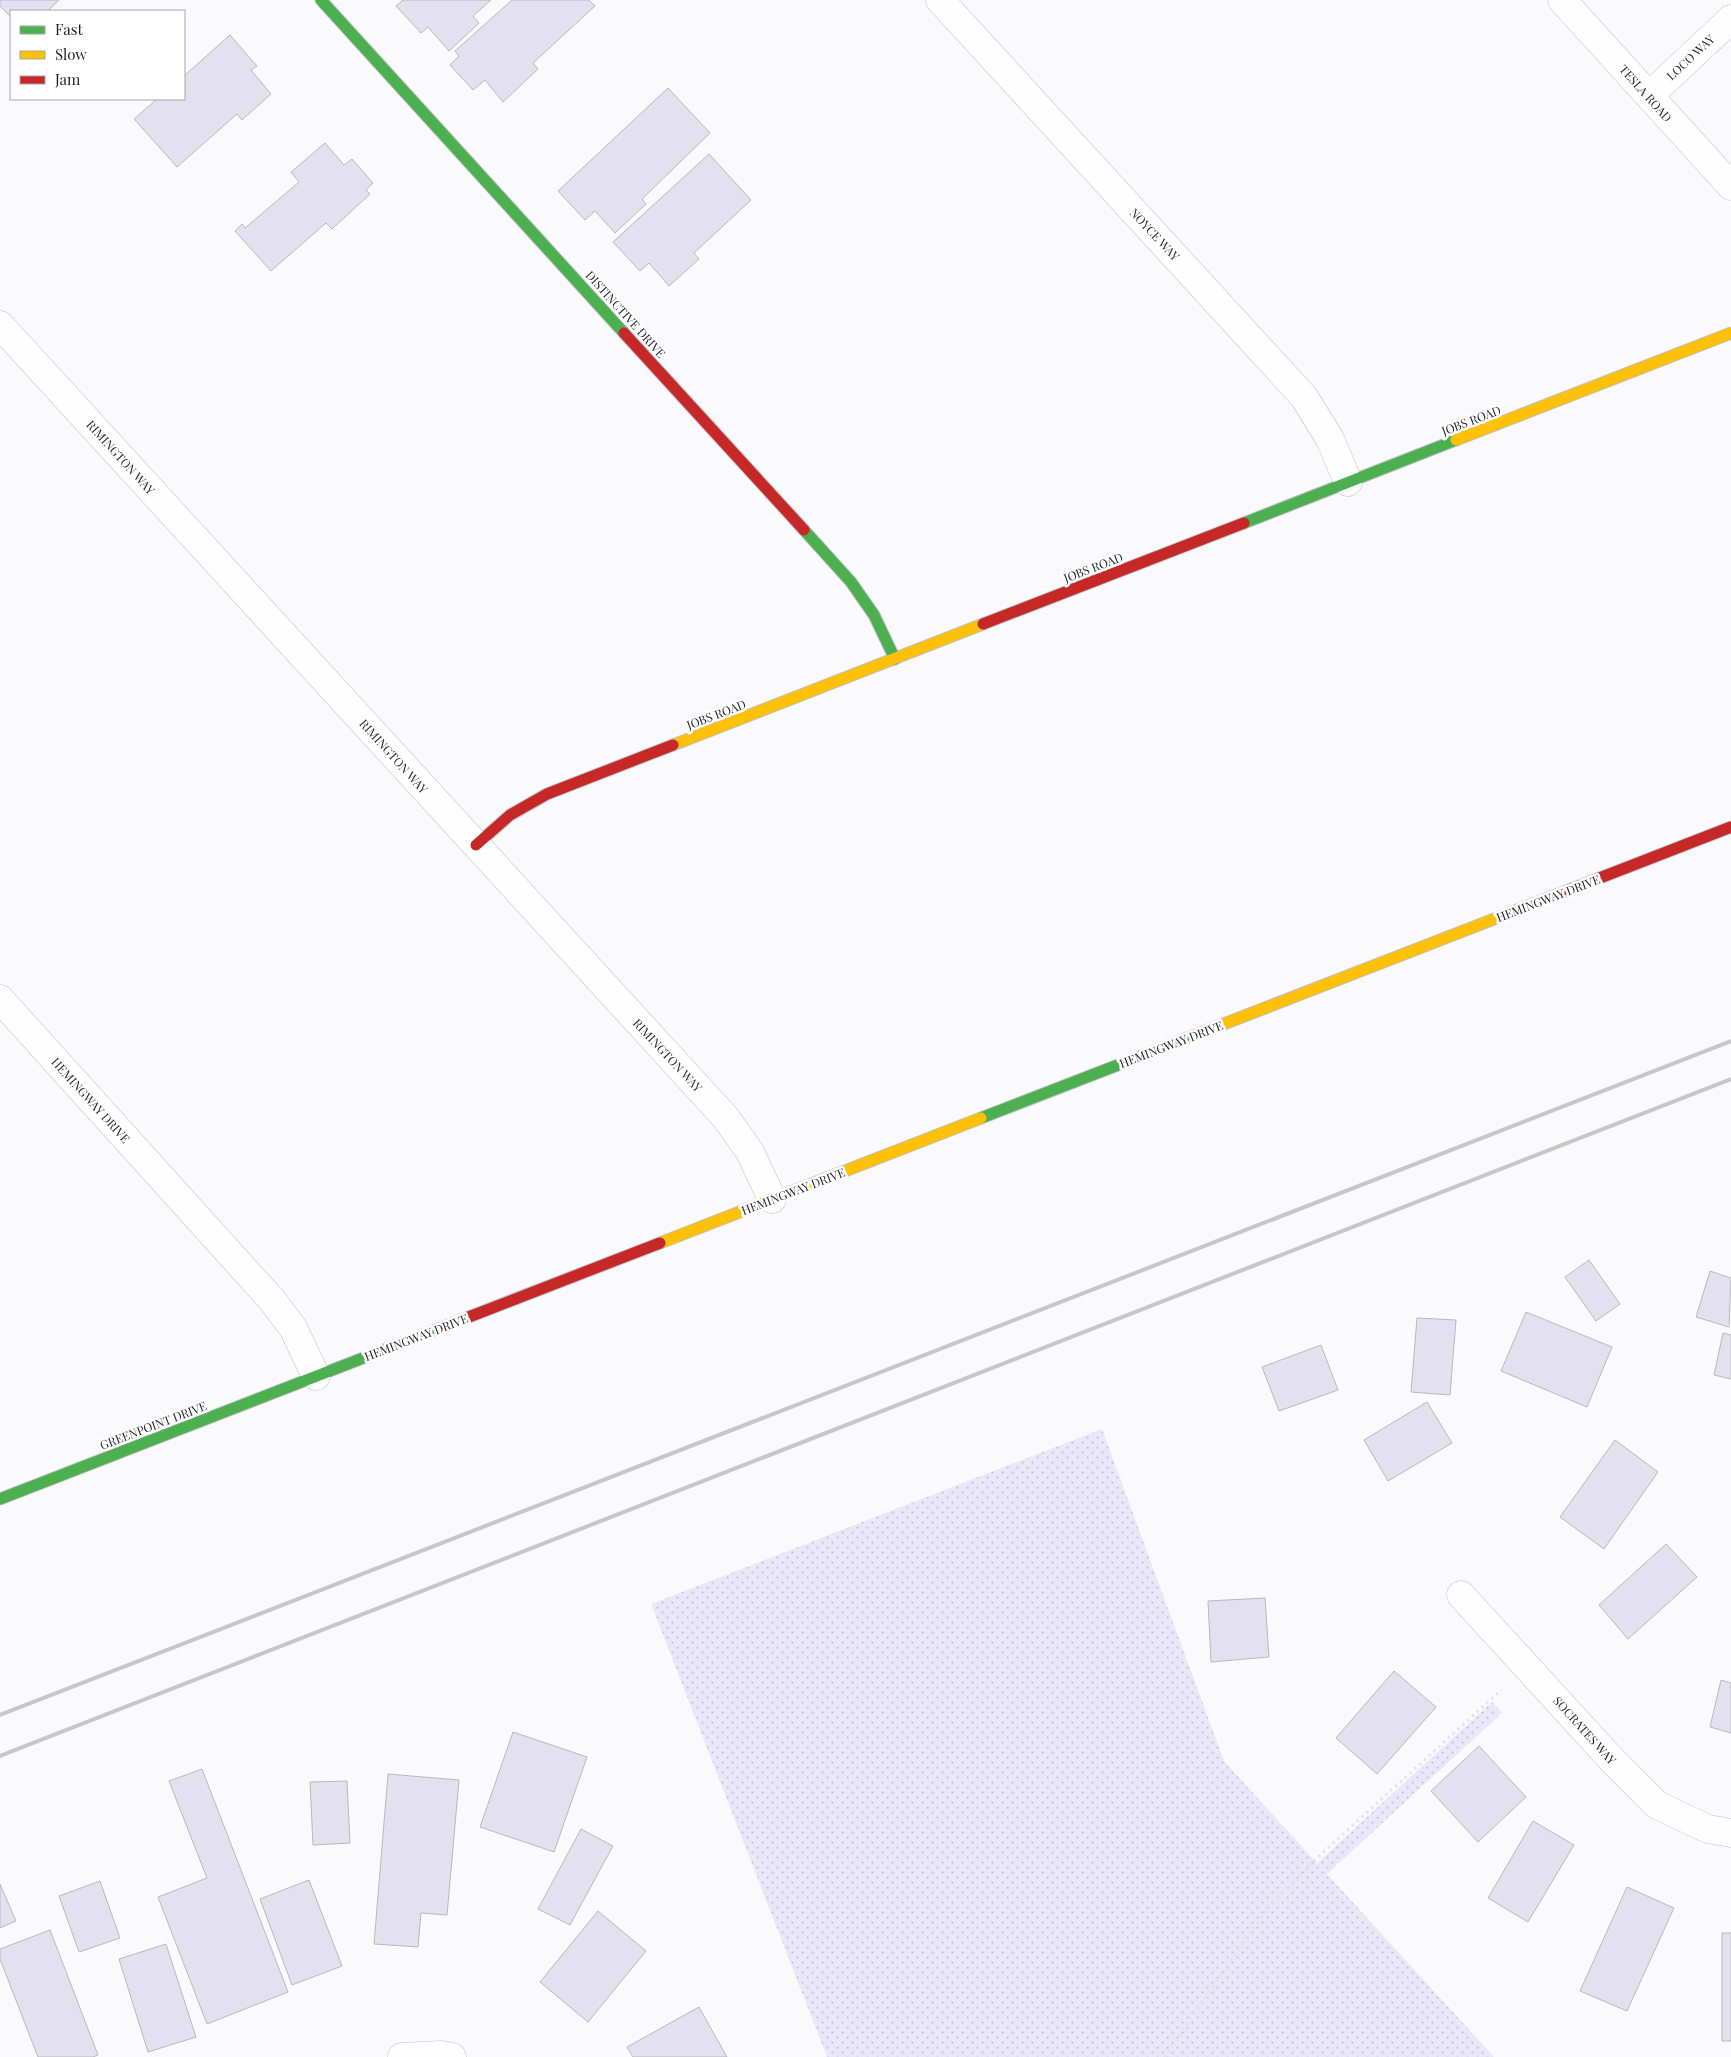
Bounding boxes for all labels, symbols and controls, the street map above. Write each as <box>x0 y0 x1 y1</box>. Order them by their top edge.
legend <box>10 10 185 100</box>
text: Fast <box>55 19 84 39</box>
street label: LOCO WAY <box>1663 30 1718 83</box>
text: Slow <box>55 44 87 64</box>
street label: TESLA ROAD <box>1616 61 1676 125</box>
text: Jam <box>54 69 81 89</box>
street label: NOYCE WAY <box>1127 204 1184 264</box>
street label: DISTINCTIVE DRIVE <box>583 267 669 361</box>
street label: JOBS ROAD <box>1438 401 1503 439</box>
street label: RIMINGTON WAY <box>83 416 159 498</box>
street label: JOBS ROAD <box>1060 548 1125 586</box>
street label: JOBS ROAD <box>683 695 748 733</box>
street label: RIMINGTON WAY <box>356 715 432 797</box>
street label: HEMINGWAY DRIVE <box>1494 871 1602 925</box>
street label: RIMINGTON WAY <box>630 1015 707 1096</box>
street label: HEMINGWAY DRIVE <box>1117 1017 1225 1071</box>
street label: HEMINGWAY DRIVE <box>48 1054 134 1146</box>
street label: HEMINGWAY DRIVE <box>739 1164 847 1218</box>
street label: HEMINGWAY DRIVE <box>362 1310 470 1364</box>
street label: GREENPOINT DRIVE <box>97 1397 209 1453</box>
street label: SOCRATES WAY <box>1550 1693 1620 1768</box>

